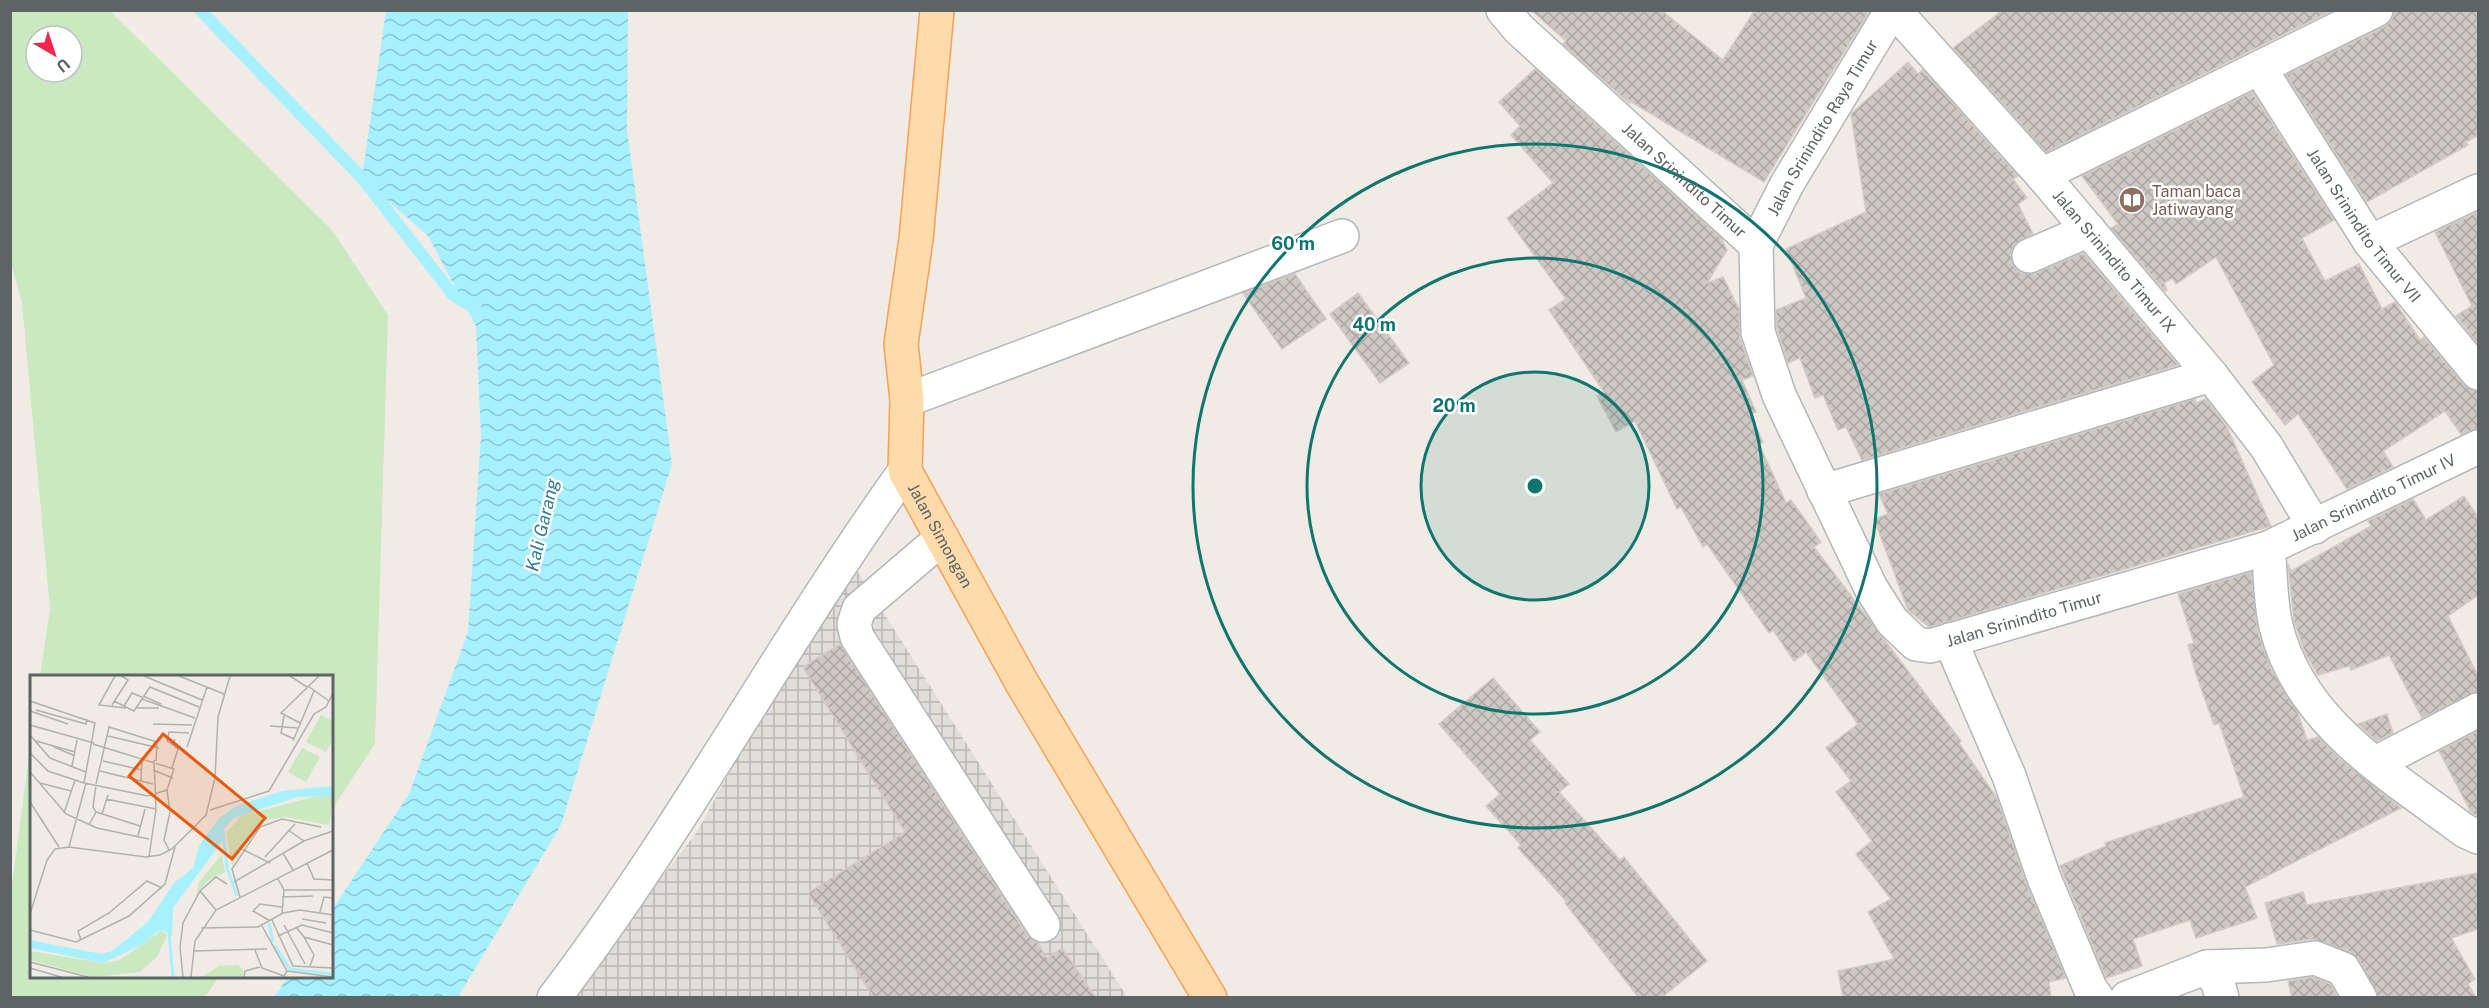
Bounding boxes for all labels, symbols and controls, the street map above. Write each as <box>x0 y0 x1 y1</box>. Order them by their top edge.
north arrow <box>24 24 84 84</box>
street label: Jalan Srinindito Raya Timur <box>1763 36 1882 219</box>
text: U <box>53 54 74 76</box>
street label: Jalan Srinindito Timur <box>1619 119 1751 241</box>
street label: Jalan Srinindito Timur VII <box>2303 145 2425 306</box>
place label: Taman baca Jatiwayang <box>2152 182 2241 219</box>
library icon: Taman baca Jatiwayang <box>2117 185 2147 215</box>
street label: Jalan Srinindito Timur IX <box>2049 186 2180 336</box>
text: 60 m <box>1271 233 1315 254</box>
text: 40 m <box>1352 314 1396 335</box>
text: 20 m <box>1432 395 1476 416</box>
street label: Jalan Srinindito Timur IV <box>2288 450 2459 545</box>
water label: Kali Garang <box>521 476 563 573</box>
centre of rings <box>1525 476 1545 496</box>
street label: Jalan Simongan <box>904 480 977 591</box>
street label: Jalan Srinindito Timur <box>1944 587 2104 650</box>
inset map <box>30 675 333 978</box>

